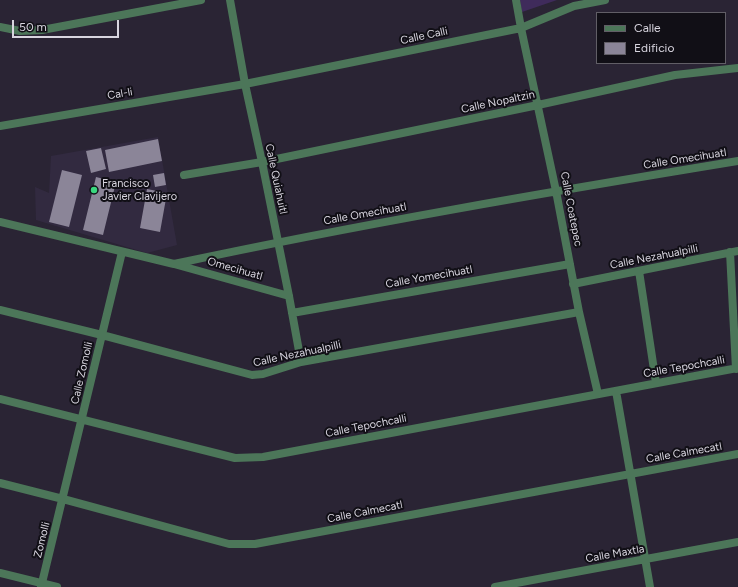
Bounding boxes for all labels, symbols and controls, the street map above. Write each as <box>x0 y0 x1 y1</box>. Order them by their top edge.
scale bar <box>14 12 121 38</box>
legend <box>596 12 726 64</box>
text: 50 m <box>19 20 47 34</box>
text: Calle <box>634 21 661 35</box>
street label: Calle Calli <box>399 25 449 47</box>
text: Edificio <box>634 41 674 55</box>
street label: Cal-li <box>106 85 134 103</box>
street label: Calle Nopaltzin <box>460 88 536 116</box>
street label: Calle Quiahuitl <box>262 143 290 215</box>
street label: Calle Omecihuatl <box>642 146 728 172</box>
street label: Calle Coatepec <box>557 171 585 247</box>
place label: Francisco Javier Clavijero <box>102 177 177 203</box>
marker: Francisco Javier Clavijero <box>89 185 99 195</box>
street label: Calle Omecihuatl <box>323 200 407 228</box>
street label: Calle Nezahualpilli <box>609 242 699 272</box>
street label: Omecihuatl <box>206 255 264 283</box>
street label: Calle Yomecihuatl <box>385 263 473 291</box>
street label: Calle Nezahualpilli <box>252 338 342 370</box>
street label: Calle Zomolli <box>68 340 96 406</box>
street label: Calle Tepochcalli <box>642 353 726 381</box>
street label: Calle Tepochcalli <box>324 412 408 440</box>
street label: Calle Calmecatl <box>645 440 723 466</box>
street label: Calle Calmecatl <box>326 498 404 526</box>
street label: Zomolli <box>31 521 53 559</box>
street label: Calle Maxtla <box>585 542 645 566</box>

